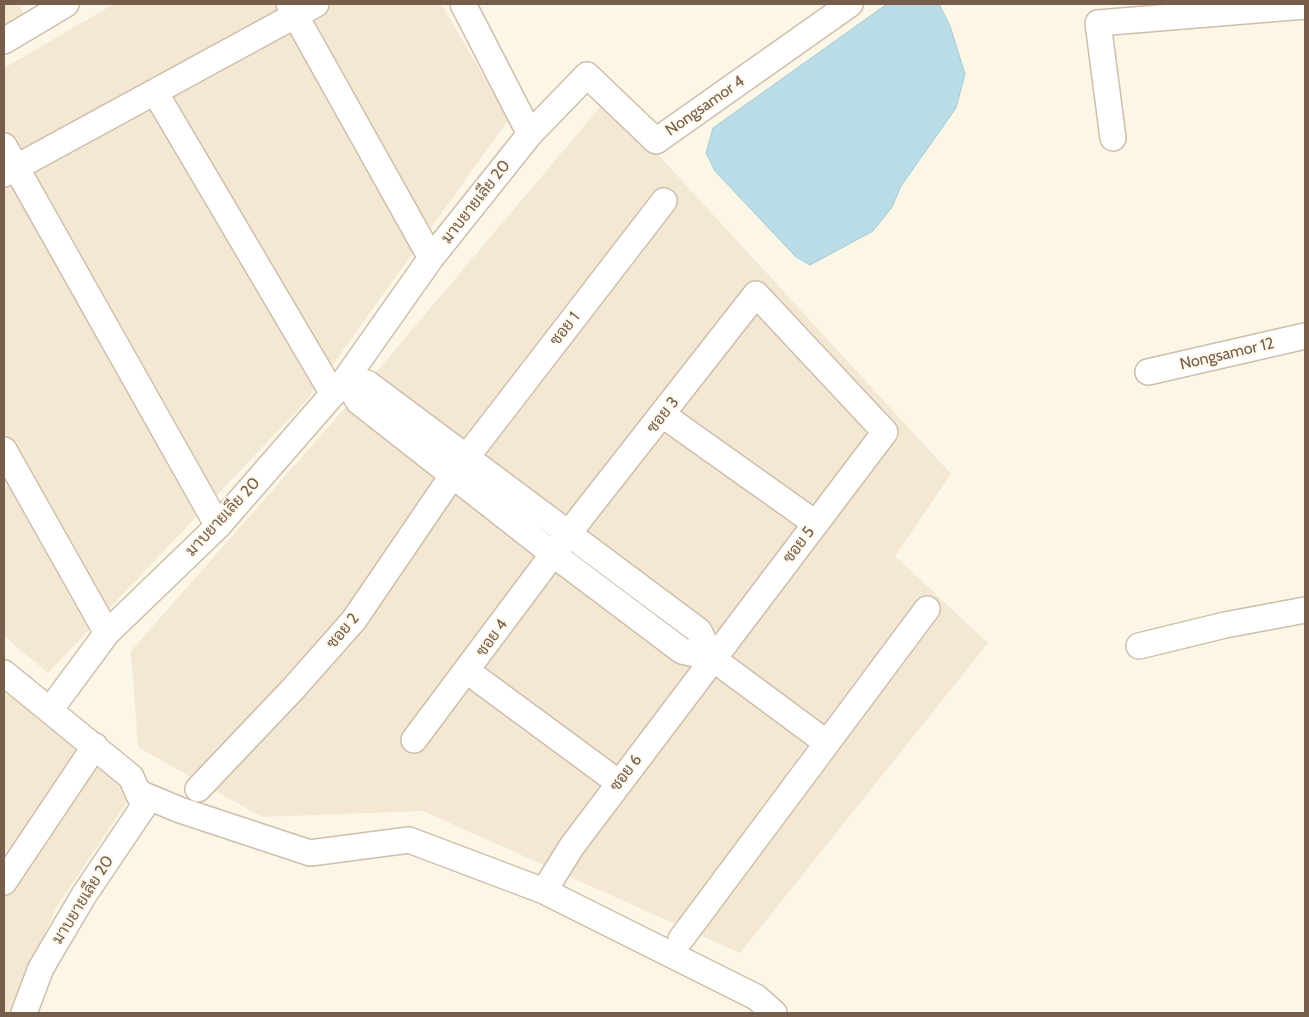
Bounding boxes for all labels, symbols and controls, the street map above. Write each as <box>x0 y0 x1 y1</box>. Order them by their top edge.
street label: Nongsamor 4 <box>662 72 748 140</box>
street label: มาบยายเลีย 20 <box>437 156 515 248</box>
street label: ซอย 1 <box>546 308 584 350</box>
street label: Nongsamor 12 <box>1178 334 1276 374</box>
street label: ซอย 3 <box>643 393 683 437</box>
street label: มาบยายเลีย 20 <box>182 474 264 560</box>
street label: ซอย 5 <box>779 523 819 567</box>
street label: ซอย 2 <box>323 609 363 653</box>
street label: ซอย 4 <box>472 616 512 660</box>
street label: ซอย 6 <box>606 751 646 795</box>
street label: มาบยายเลีย 20 <box>48 852 118 948</box>

